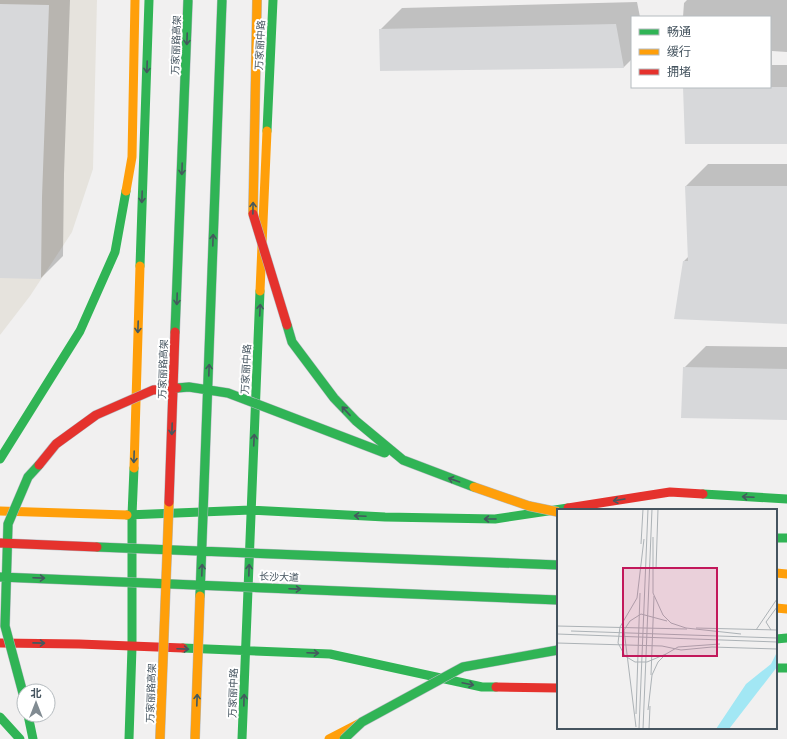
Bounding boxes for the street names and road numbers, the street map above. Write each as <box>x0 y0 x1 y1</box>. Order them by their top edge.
street label: 万家丽路高架 <box>169 15 183 75</box>
street label: 万家丽中路 <box>253 20 267 70</box>
street label: 万家丽路高架 <box>156 339 170 399</box>
street label: 万家丽中路 <box>239 344 253 394</box>
street label: 长沙大道 <box>259 571 299 583</box>
street label: 万家丽路高架 <box>144 663 158 723</box>
street label: 万家丽中路 <box>227 668 239 718</box>

